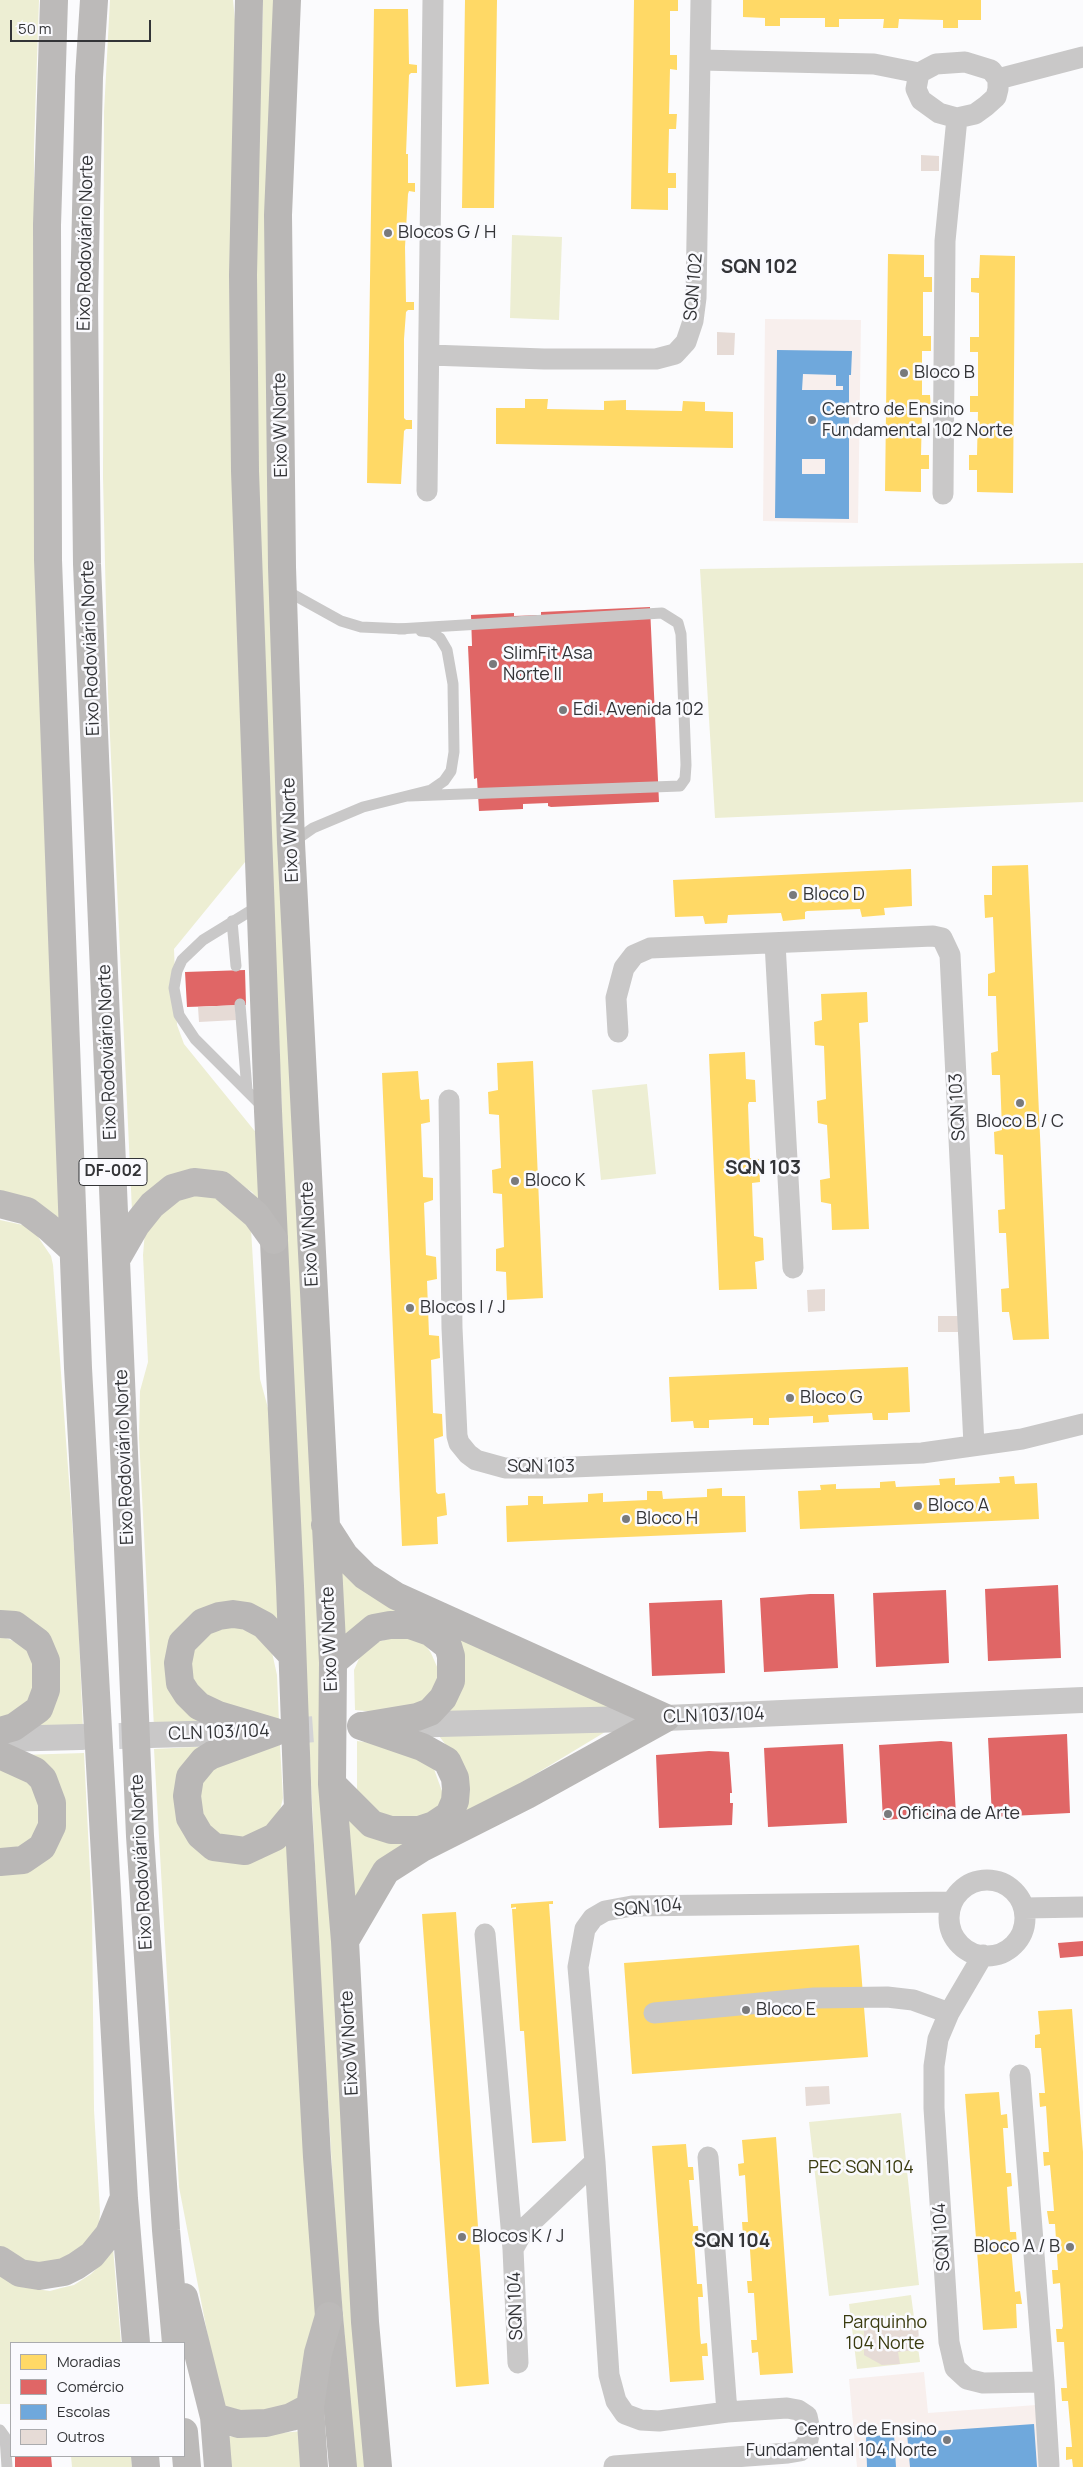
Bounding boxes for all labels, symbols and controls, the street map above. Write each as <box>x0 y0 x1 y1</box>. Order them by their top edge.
scale bar <box>12 10 154 42</box>
text: 50 m <box>18 18 52 39</box>
street label: Eixo Rodoviário Norte <box>74 155 98 331</box>
place label: Blocos G / H <box>398 222 496 244</box>
marker: Blocos G / H <box>382 227 394 239</box>
street label: SQN 102 <box>680 252 708 322</box>
district label: SQN 102 <box>721 257 797 279</box>
place label: Bloco B <box>914 362 975 384</box>
marker: Bloco B <box>898 367 910 379</box>
street label: Eixo W Norte <box>269 372 293 478</box>
place label: Centro de Ensino Fundamental 102 Norte <box>822 399 1013 442</box>
marker: Centro de Ensino Fundamental 102 Norte <box>806 414 818 426</box>
street label: Eixo Rodoviário Norte <box>77 560 105 736</box>
place label: SlimFit Asa Norte II <box>503 643 593 686</box>
marker: SlimFit Asa Norte II <box>487 658 499 670</box>
place label: Edi. Avenida 102 <box>573 699 703 721</box>
marker: Edi. Avenida 102 <box>557 704 569 716</box>
street label: Eixo W Norte <box>278 777 304 883</box>
place label: Bloco D <box>803 884 865 906</box>
marker: Bloco D <box>787 889 799 901</box>
street label: Eixo Rodoviário Norte <box>94 964 122 1140</box>
street label: SQN 103 <box>945 1072 971 1142</box>
marker: Bloco B / C <box>1014 1097 1026 1109</box>
place label: Bloco B / C <box>976 1111 1064 1133</box>
road number: DF-002 <box>79 1158 147 1186</box>
district label: SQN 103 <box>725 1158 801 1180</box>
place label: Bloco K <box>525 1170 586 1192</box>
marker: Bloco K <box>509 1175 521 1187</box>
street label: Eixo W Norte <box>296 1181 324 1287</box>
place label: Blocos I / J <box>420 1297 506 1319</box>
marker: Blocos I / J <box>404 1302 416 1314</box>
street label: Eixo Rodoviário Norte <box>111 1369 139 1545</box>
place label: Bloco G <box>800 1387 863 1409</box>
marker: Bloco G <box>784 1392 796 1404</box>
street label: SQN 103 <box>507 1456 575 1478</box>
place label: Bloco A <box>928 1495 989 1517</box>
marker: Bloco A <box>912 1500 924 1512</box>
place label: Bloco H <box>636 1508 698 1530</box>
marker: Bloco H <box>620 1513 632 1525</box>
street label: Eixo W Norte <box>317 1586 343 1692</box>
street label: CLN 103/104 <box>663 1703 765 1729</box>
street label: CLN 103/104 <box>168 1720 270 1746</box>
street label: Eixo Rodoviário Norte <box>127 1774 157 1950</box>
place label: Oficina de Arte <box>898 1803 1020 1825</box>
marker: Oficina de Arte <box>882 1808 894 1820</box>
street label: SQN 104 <box>613 1894 683 1922</box>
street label: Eixo W Norte <box>336 1990 364 2096</box>
place label: Bloco E <box>756 1999 816 2021</box>
marker: Bloco E <box>740 2004 752 2016</box>
park label: PEC SQN 104 <box>808 2157 914 2179</box>
street label: SQN 104 <box>929 2202 955 2272</box>
place label: Blocos K / J <box>472 2226 564 2248</box>
marker: Blocos K / J <box>456 2231 468 2243</box>
district label: SQN 104 <box>694 2231 770 2253</box>
place label: Bloco A / B <box>974 2236 1060 2258</box>
marker: Bloco A / B <box>1064 2241 1076 2253</box>
street label: SQN 104 <box>504 2271 528 2341</box>
park label: Parquinho 104 Norte <box>843 2312 927 2354</box>
legend <box>10 2342 185 2457</box>
text: Moradias <box>57 2351 121 2372</box>
text: Comércio <box>57 2376 124 2397</box>
text: Escolas <box>57 2401 110 2422</box>
place label: Centro de Ensino Fundamental 104 Norte <box>746 2419 937 2462</box>
text: Outros <box>57 2426 105 2447</box>
marker: Centro de Ensino Fundamental 104 Norte <box>941 2434 953 2446</box>

